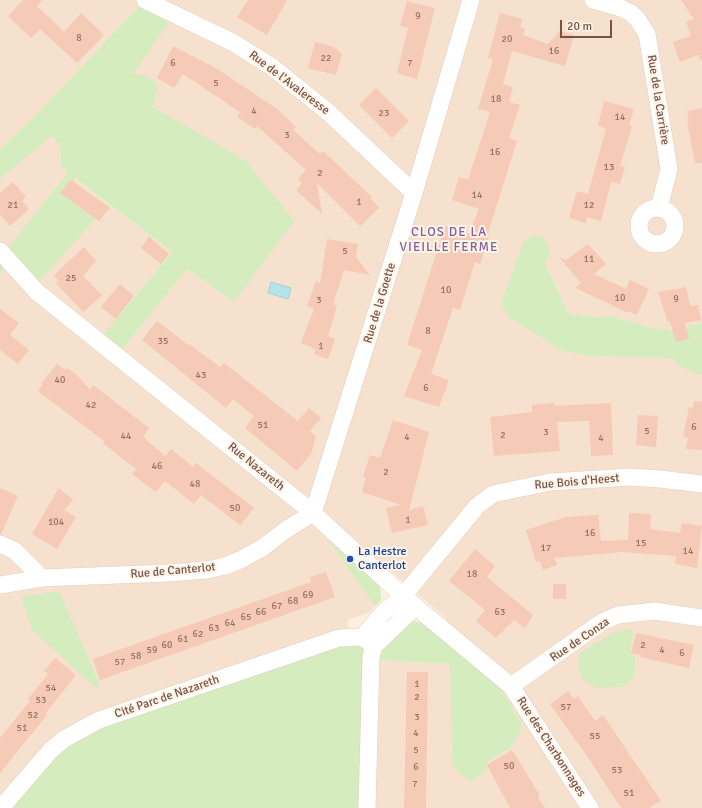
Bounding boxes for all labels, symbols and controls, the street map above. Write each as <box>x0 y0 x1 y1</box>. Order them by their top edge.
house number: 9 <box>415 10 421 22</box>
scale bar <box>562 12 614 38</box>
text: 20 m <box>567 19 592 34</box>
house number: 8 <box>76 32 82 44</box>
house number: 20 <box>502 33 512 45</box>
house number: 16 <box>549 45 559 57</box>
street label: Rue de l'Avaleresse <box>246 48 332 118</box>
house number: 22 <box>321 52 331 64</box>
street label: Rue de la Carrière <box>644 54 672 146</box>
house number: 6 <box>170 57 176 69</box>
house number: 7 <box>407 57 413 69</box>
house number: 5 <box>213 77 219 89</box>
house number: 18 <box>491 93 501 105</box>
house number: 4 <box>251 105 257 117</box>
house number: 23 <box>379 107 389 119</box>
house number: 14 <box>615 111 625 123</box>
house number: 3 <box>284 129 290 141</box>
house number: 16 <box>490 146 500 158</box>
house number: 13 <box>604 161 614 173</box>
house number: 2 <box>317 167 323 179</box>
house number: 14 <box>472 189 482 201</box>
house number: 1 <box>356 196 362 208</box>
house number: 21 <box>8 199 18 211</box>
house number: 12 <box>584 199 594 211</box>
district label: CLOS DE LA VIEILLE FERME <box>400 225 498 256</box>
house number: 5 <box>342 245 348 257</box>
house number: 11 <box>584 253 594 265</box>
street label: Rue de la Goette <box>361 261 399 345</box>
house number: 25 <box>66 272 76 284</box>
house number: 10 <box>441 284 451 296</box>
house number: 10 <box>615 292 625 304</box>
house number: 9 <box>673 293 679 305</box>
house number: 3 <box>316 294 322 306</box>
house number: 8 <box>425 325 431 337</box>
house number: 35 <box>158 335 168 347</box>
house number: 1 <box>318 340 324 352</box>
house number: 43 <box>196 369 206 381</box>
house number: 40 <box>55 374 65 386</box>
house number: 6 <box>423 382 429 394</box>
house number: 42 <box>86 399 96 411</box>
house number: 51 <box>258 419 268 431</box>
house number: 6 <box>691 421 697 433</box>
house number: 5 <box>644 425 650 437</box>
house number: 3 <box>543 426 549 438</box>
house number: 2 <box>500 429 506 441</box>
house number: 44 <box>121 430 131 442</box>
house number: 4 <box>404 431 410 443</box>
house number: 4 <box>598 432 604 444</box>
street label: Rue Nazareth <box>225 440 287 494</box>
house number: 46 <box>152 460 162 472</box>
house number: 2 <box>383 466 389 478</box>
street label: Rue Bois d'Heest <box>534 471 620 493</box>
house number: 48 <box>190 478 200 490</box>
house number: 50 <box>230 502 240 514</box>
house number: 1 <box>405 514 411 526</box>
house number: 104 <box>48 516 64 528</box>
house number: 16 <box>585 527 595 539</box>
house number: 15 <box>636 537 646 549</box>
house number: 17 <box>541 542 551 554</box>
place label: La Hestre Canterlot <box>358 545 407 573</box>
house number: 14 <box>683 545 693 557</box>
marker: La Hestre Canterlot <box>345 554 355 564</box>
street label: Rue de Canterlot <box>130 560 216 582</box>
house number: 18 <box>467 568 477 580</box>
house number: 69 <box>303 589 313 601</box>
house number: 68 <box>288 595 298 607</box>
house number: 67 <box>272 600 282 612</box>
house number: 66 <box>256 606 266 618</box>
house number: 63 <box>495 606 505 618</box>
house number: 65 <box>241 611 251 623</box>
street label: Rue de Conza <box>548 615 612 665</box>
house number: 64 <box>225 617 235 629</box>
house number: 63 <box>209 622 219 634</box>
house number: 62 <box>193 628 203 640</box>
house number: 61 <box>178 633 188 645</box>
house number: 60 <box>162 639 172 651</box>
house number: 2 <box>640 639 646 651</box>
house number: 59 <box>147 644 157 656</box>
house number: 4 <box>659 644 665 656</box>
house number: 6 <box>679 647 685 659</box>
house number: 58 <box>131 650 141 662</box>
house number: 57 <box>115 656 125 668</box>
street label: Cité Parc de Nazareth <box>113 672 221 722</box>
house number: 1 <box>414 678 420 690</box>
house number: 54 <box>46 682 56 694</box>
house number: 2 <box>414 691 420 703</box>
house number: 53 <box>36 694 46 706</box>
street label: Rue des Charbonnages <box>513 694 589 800</box>
house number: 57 <box>561 701 571 713</box>
house number: 52 <box>28 709 38 721</box>
house number: 3 <box>414 711 420 723</box>
house number: 51 <box>17 722 27 734</box>
house number: 4 <box>413 727 419 739</box>
house number: 55 <box>590 730 600 742</box>
house number: 5 <box>413 744 419 756</box>
house number: 50 <box>504 760 514 772</box>
house number: 6 <box>413 761 419 773</box>
house number: 53 <box>612 764 622 776</box>
house number: 7 <box>412 778 418 790</box>
house number: 51 <box>624 787 634 799</box>

